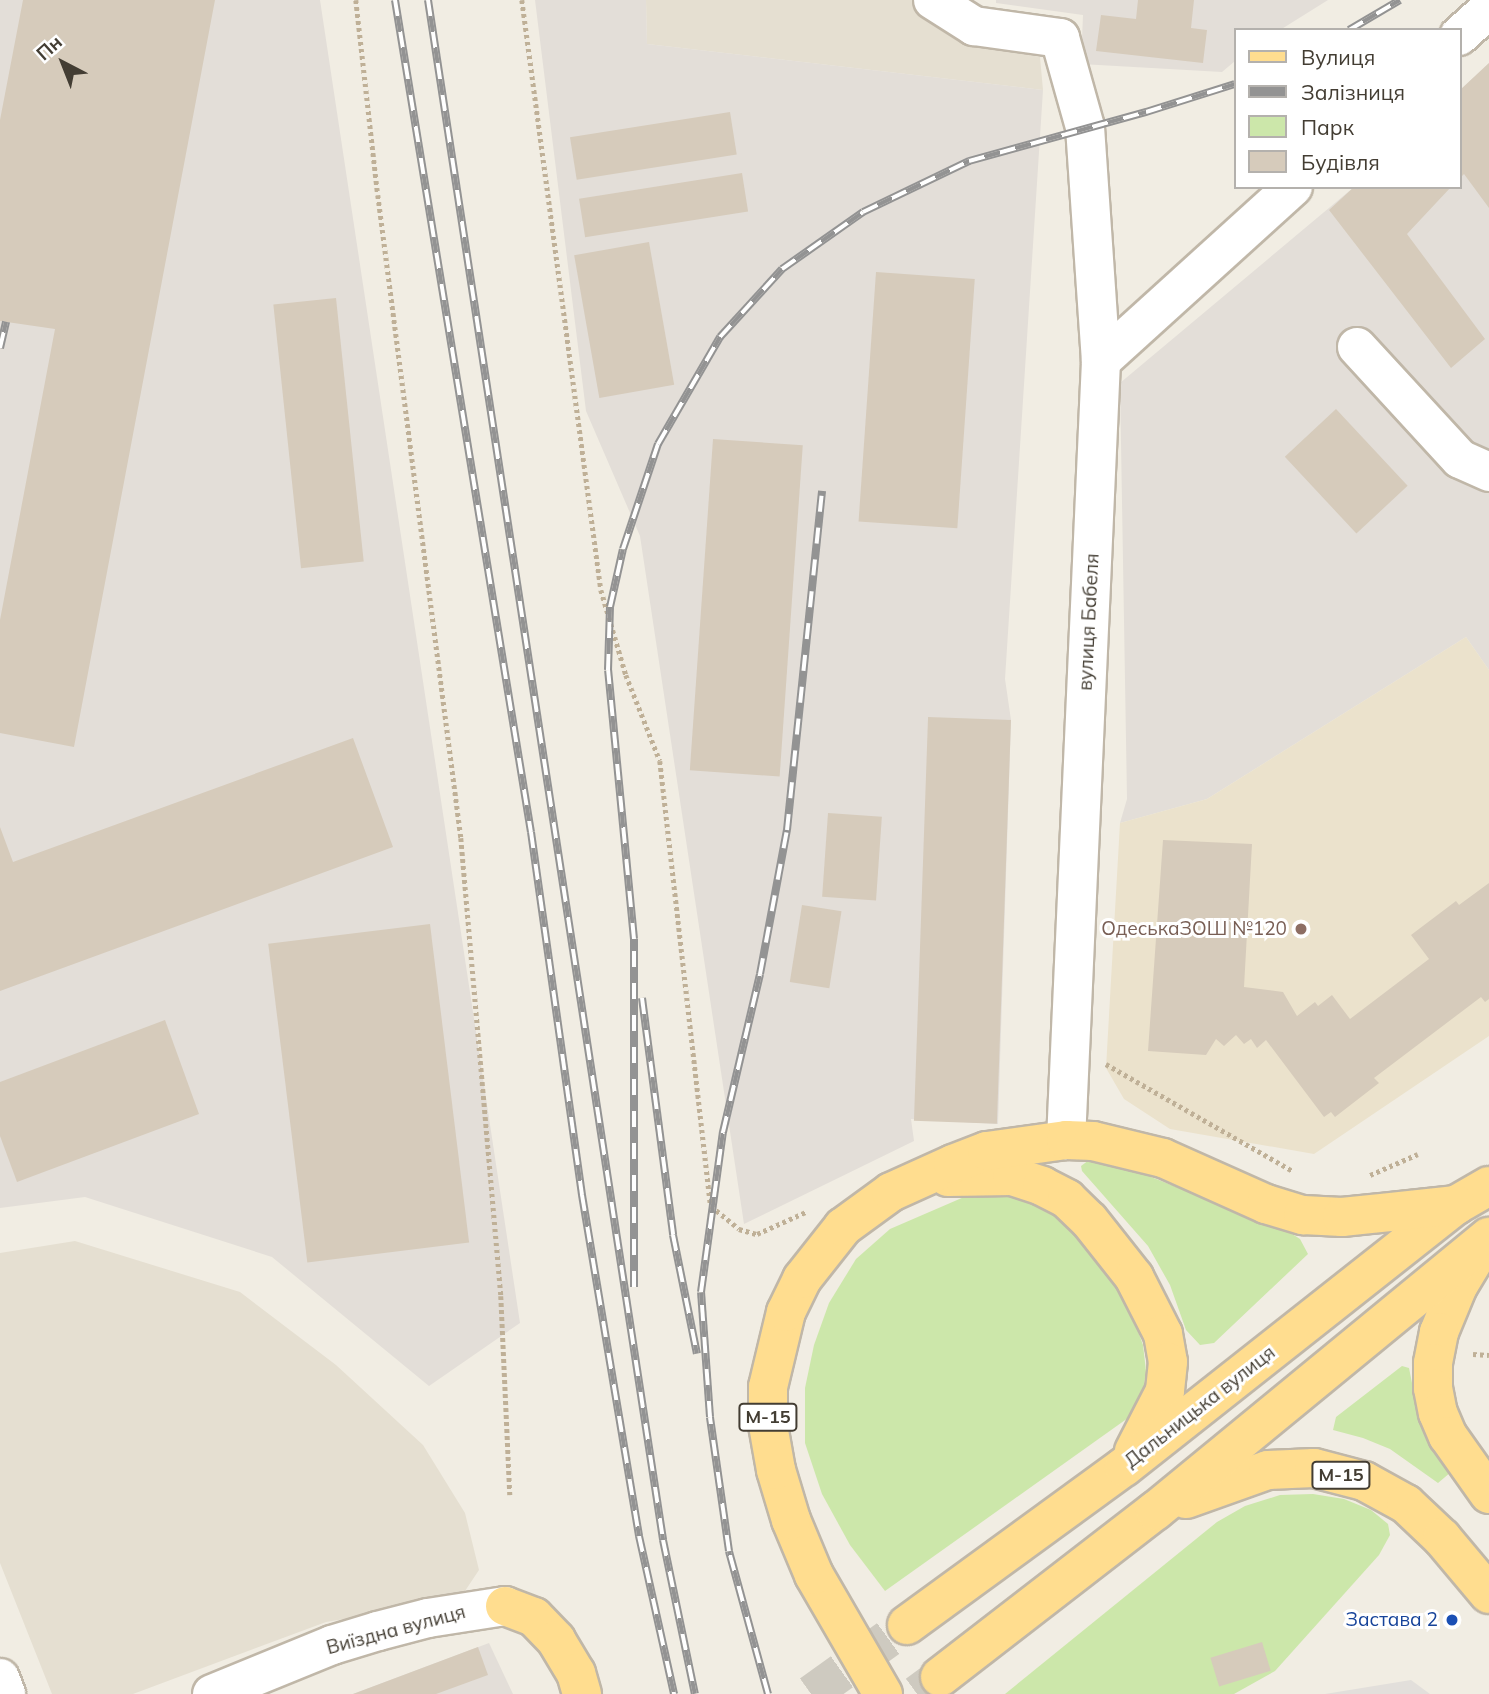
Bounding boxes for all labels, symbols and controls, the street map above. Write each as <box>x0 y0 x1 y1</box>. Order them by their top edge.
north arrow <box>28 28 98 98</box>
legend <box>1234 28 1461 189</box>
text: Пн <box>31 30 67 65</box>
text: Вулиця <box>1301 44 1375 70</box>
text: Залізниця <box>1301 79 1405 105</box>
text: Парк <box>1301 114 1354 140</box>
text: Будівля <box>1301 149 1380 175</box>
street label: вулиця Бабеля <box>1074 553 1104 691</box>
place label: ОдеськаЗОШ №120 <box>1101 918 1287 940</box>
marker: ОдеськаЗОШ №120 <box>1293 921 1309 937</box>
street label: Дальницька вулиця <box>1120 1341 1280 1473</box>
road number: М-15 <box>738 1402 798 1432</box>
road number: М-15 <box>1311 1460 1371 1490</box>
street label: Виїздна вулиця <box>324 1600 468 1660</box>
place label: Застава 2 <box>1346 1609 1438 1631</box>
marker: Застава 2 <box>1444 1612 1460 1628</box>

